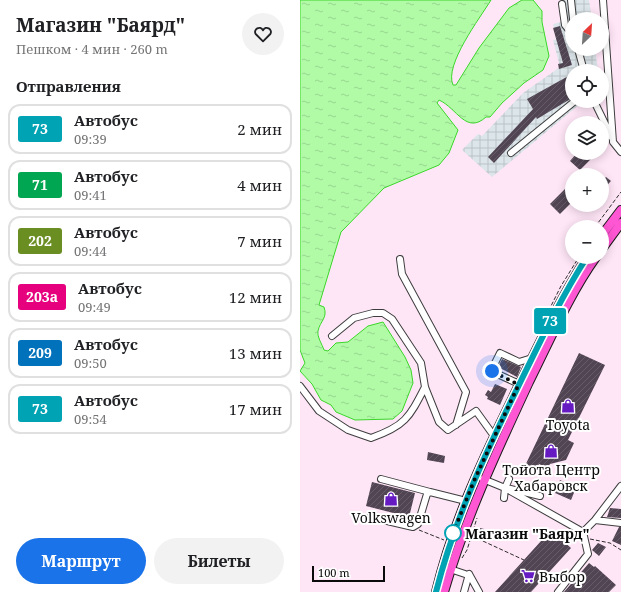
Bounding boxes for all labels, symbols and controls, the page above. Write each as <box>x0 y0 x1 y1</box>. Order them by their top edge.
text: Магазин "Баярд" <box>16 12 185 38</box>
north arrow <box>565 12 609 56</box>
map controls <box>565 12 609 264</box>
button: heart <box>242 13 284 55</box>
text: Пешком · 4 мин · 260 m <box>16 40 168 58</box>
button: locate <box>565 64 609 108</box>
text: Отправления <box>16 76 121 96</box>
text: Автобус <box>74 110 138 130</box>
button: layers <box>565 116 609 160</box>
text: 73 <box>32 119 48 138</box>
text: 2 мин <box>237 119 282 139</box>
text: 09:39 <box>74 130 107 148</box>
text: Автобус <box>74 166 138 186</box>
button: + <box>565 168 609 212</box>
text: 71 <box>32 175 48 194</box>
text: 4 мин <box>237 175 282 195</box>
text: 09:41 <box>74 186 107 204</box>
button: − <box>565 220 609 264</box>
text: Автобус <box>74 222 138 242</box>
text: 202 <box>28 231 52 250</box>
text: 7 мин <box>237 231 282 251</box>
text: 09:44 <box>74 242 107 260</box>
text: Автобус <box>78 278 142 298</box>
text: 203а <box>26 287 58 306</box>
text: 12 мин <box>229 287 282 307</box>
text: 09:49 <box>78 298 111 316</box>
line badge: 73 <box>532 308 568 334</box>
text: 73 <box>542 311 558 330</box>
text: Автобус <box>74 334 138 354</box>
text: 209 <box>28 343 52 362</box>
text: 13 мин <box>229 343 282 363</box>
text: 09:50 <box>74 354 107 372</box>
your location <box>482 361 502 381</box>
text: Автобус <box>74 390 138 410</box>
shop icon: Toyota <box>560 398 576 414</box>
text: 73 <box>32 399 48 418</box>
text: 17 мин <box>229 399 282 419</box>
text: 09:54 <box>74 410 107 428</box>
place label: Toyota <box>546 415 590 434</box>
shop icon: Тойота Центр Хабаровск <box>543 443 559 459</box>
place label: Тойота Центр Хабаровск <box>502 460 600 495</box>
shop icon: Volkswagen <box>383 491 399 507</box>
place label: Volkswagen <box>351 508 431 527</box>
marker: Магазин "Баярд" <box>444 524 462 542</box>
place label: Магазин "Баярд" <box>465 524 590 543</box>
button: Маршрут <box>16 538 146 584</box>
button: Билеты <box>154 538 284 584</box>
scale bar <box>312 564 385 583</box>
text: 100 m <box>318 565 350 580</box>
place label: Выбор <box>539 567 585 586</box>
supermarket icon: Выбор <box>520 568 536 584</box>

